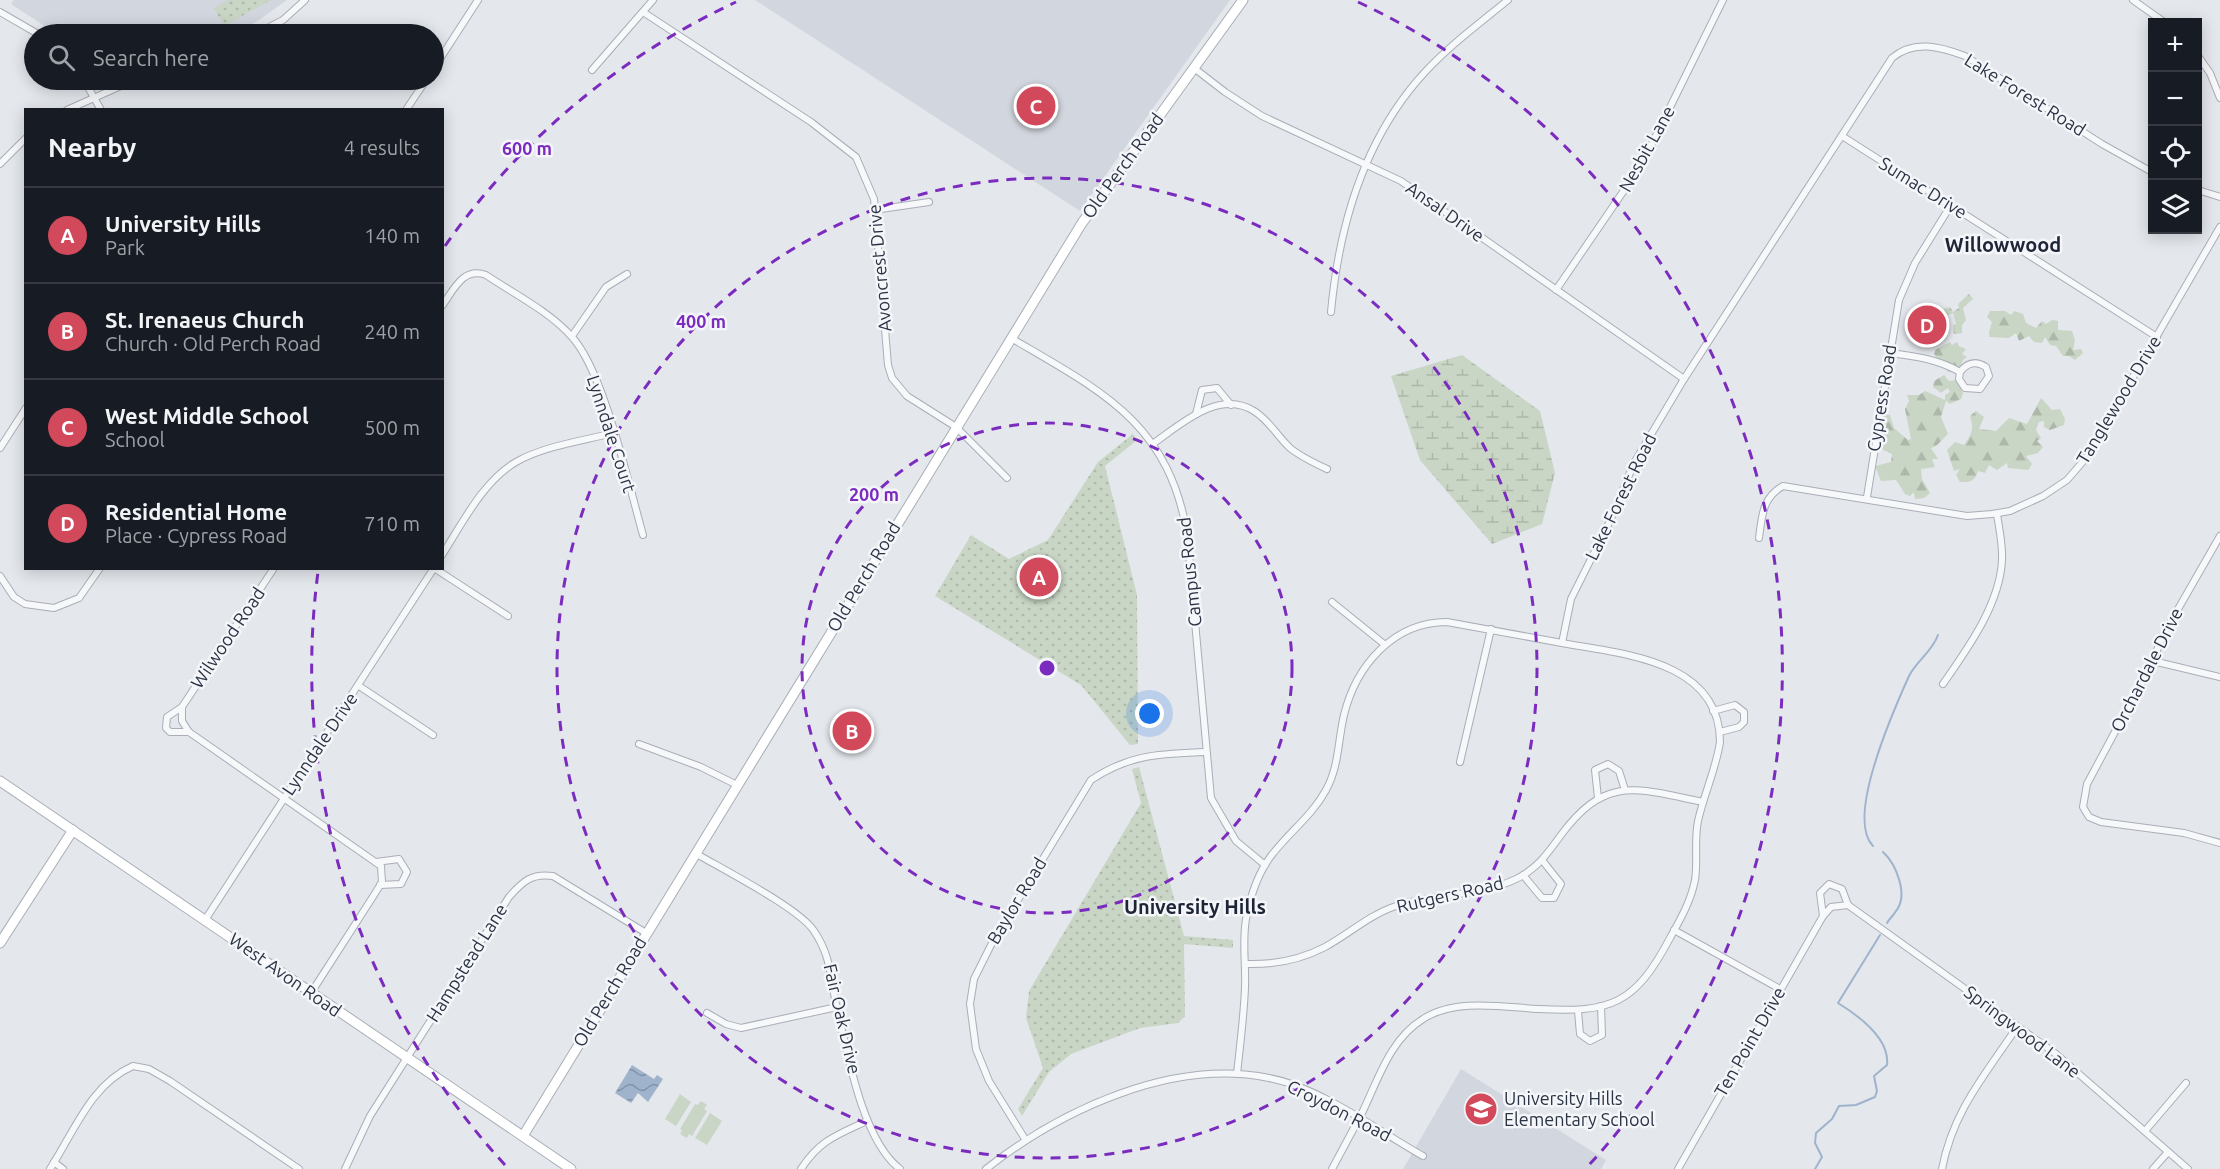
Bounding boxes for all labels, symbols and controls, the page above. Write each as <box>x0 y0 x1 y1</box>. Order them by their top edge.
map controls <box>2148 18 2202 234</box>
button: + <box>2148 18 2202 72</box>
search box <box>24 24 444 90</box>
icon: search <box>45 41 78 74</box>
text: Search here <box>93 45 209 70</box>
street label: Lake Forest Road <box>1962 49 2090 139</box>
button: − <box>2148 72 2202 126</box>
pin: C <box>1016 84 1056 128</box>
street label: Nesbit Lane <box>1614 102 1678 195</box>
street label: Old Perch Road <box>1077 109 1167 222</box>
button: locate <box>2148 126 2202 180</box>
text: Nearby <box>48 133 136 162</box>
text: 4 results <box>344 136 420 159</box>
text: 600 m <box>502 138 552 158</box>
street label: Sumac Drive <box>1876 152 1971 222</box>
street label: Ansal Drive <box>1403 177 1488 245</box>
button: layers <box>2148 180 2202 234</box>
street label: Avoncrest Drive <box>863 204 895 333</box>
text: University Hills <box>105 211 261 236</box>
text: A <box>60 224 75 247</box>
text: 140 m <box>364 224 420 247</box>
district label: Willowwood <box>1945 233 2061 256</box>
text: Park <box>105 236 145 259</box>
pin: D <box>1908 302 1946 348</box>
text: St. Irenaeus Church <box>105 307 304 332</box>
text: 400 m <box>676 311 726 331</box>
text: B <box>61 320 74 343</box>
text: 240 m <box>364 320 420 343</box>
text: Church · Old Perch Road <box>105 332 321 355</box>
street label: Tanglewood Drive <box>2072 332 2164 467</box>
street label: Cypress Road <box>1863 343 1899 453</box>
street label: Lynndale Court <box>584 372 640 495</box>
text: West Middle School <box>105 403 309 428</box>
text: C <box>61 416 74 439</box>
text: 500 m <box>364 416 420 439</box>
text: School <box>105 428 165 451</box>
street label: Lake Forest Road <box>1581 430 1659 563</box>
text: 200 m <box>849 484 899 504</box>
text: Residential Home <box>105 499 287 524</box>
text: D <box>60 512 75 535</box>
text: 710 m <box>364 512 420 535</box>
street label: Campus Road <box>1173 516 1205 628</box>
street label: Old Perch Road <box>822 518 904 635</box>
text: Place · Cypress Road <box>105 524 287 547</box>
pin: A <box>1020 554 1058 600</box>
street label: Wilwood Road <box>186 583 268 692</box>
street label: Orchardale Drive <box>2106 604 2186 735</box>
centre of rings <box>1037 658 1057 678</box>
street label: Lynndale Drive <box>278 688 361 798</box>
your location <box>1135 699 1164 728</box>
pin: B <box>832 708 872 754</box>
street label: Baylor Road <box>983 854 1050 947</box>
street label: Rutgers Road <box>1394 872 1505 916</box>
district label: University Hills <box>1124 895 1266 918</box>
street label: Hampstead Lane <box>422 900 510 1025</box>
street label: West Avon Road <box>226 928 345 1020</box>
street label: Old Perch Road <box>568 933 650 1050</box>
street label: Fair Oak Drive <box>821 962 865 1076</box>
street label: Springwood Lane <box>1961 981 2085 1081</box>
street label: Ten Point Drive <box>1710 983 1789 1100</box>
street label: Croydon Road <box>1284 1075 1395 1145</box>
place label: University Hills Elementary School <box>1504 1088 1655 1129</box>
school or university icon: University Hills Elementary School <box>1463 1091 1499 1127</box>

